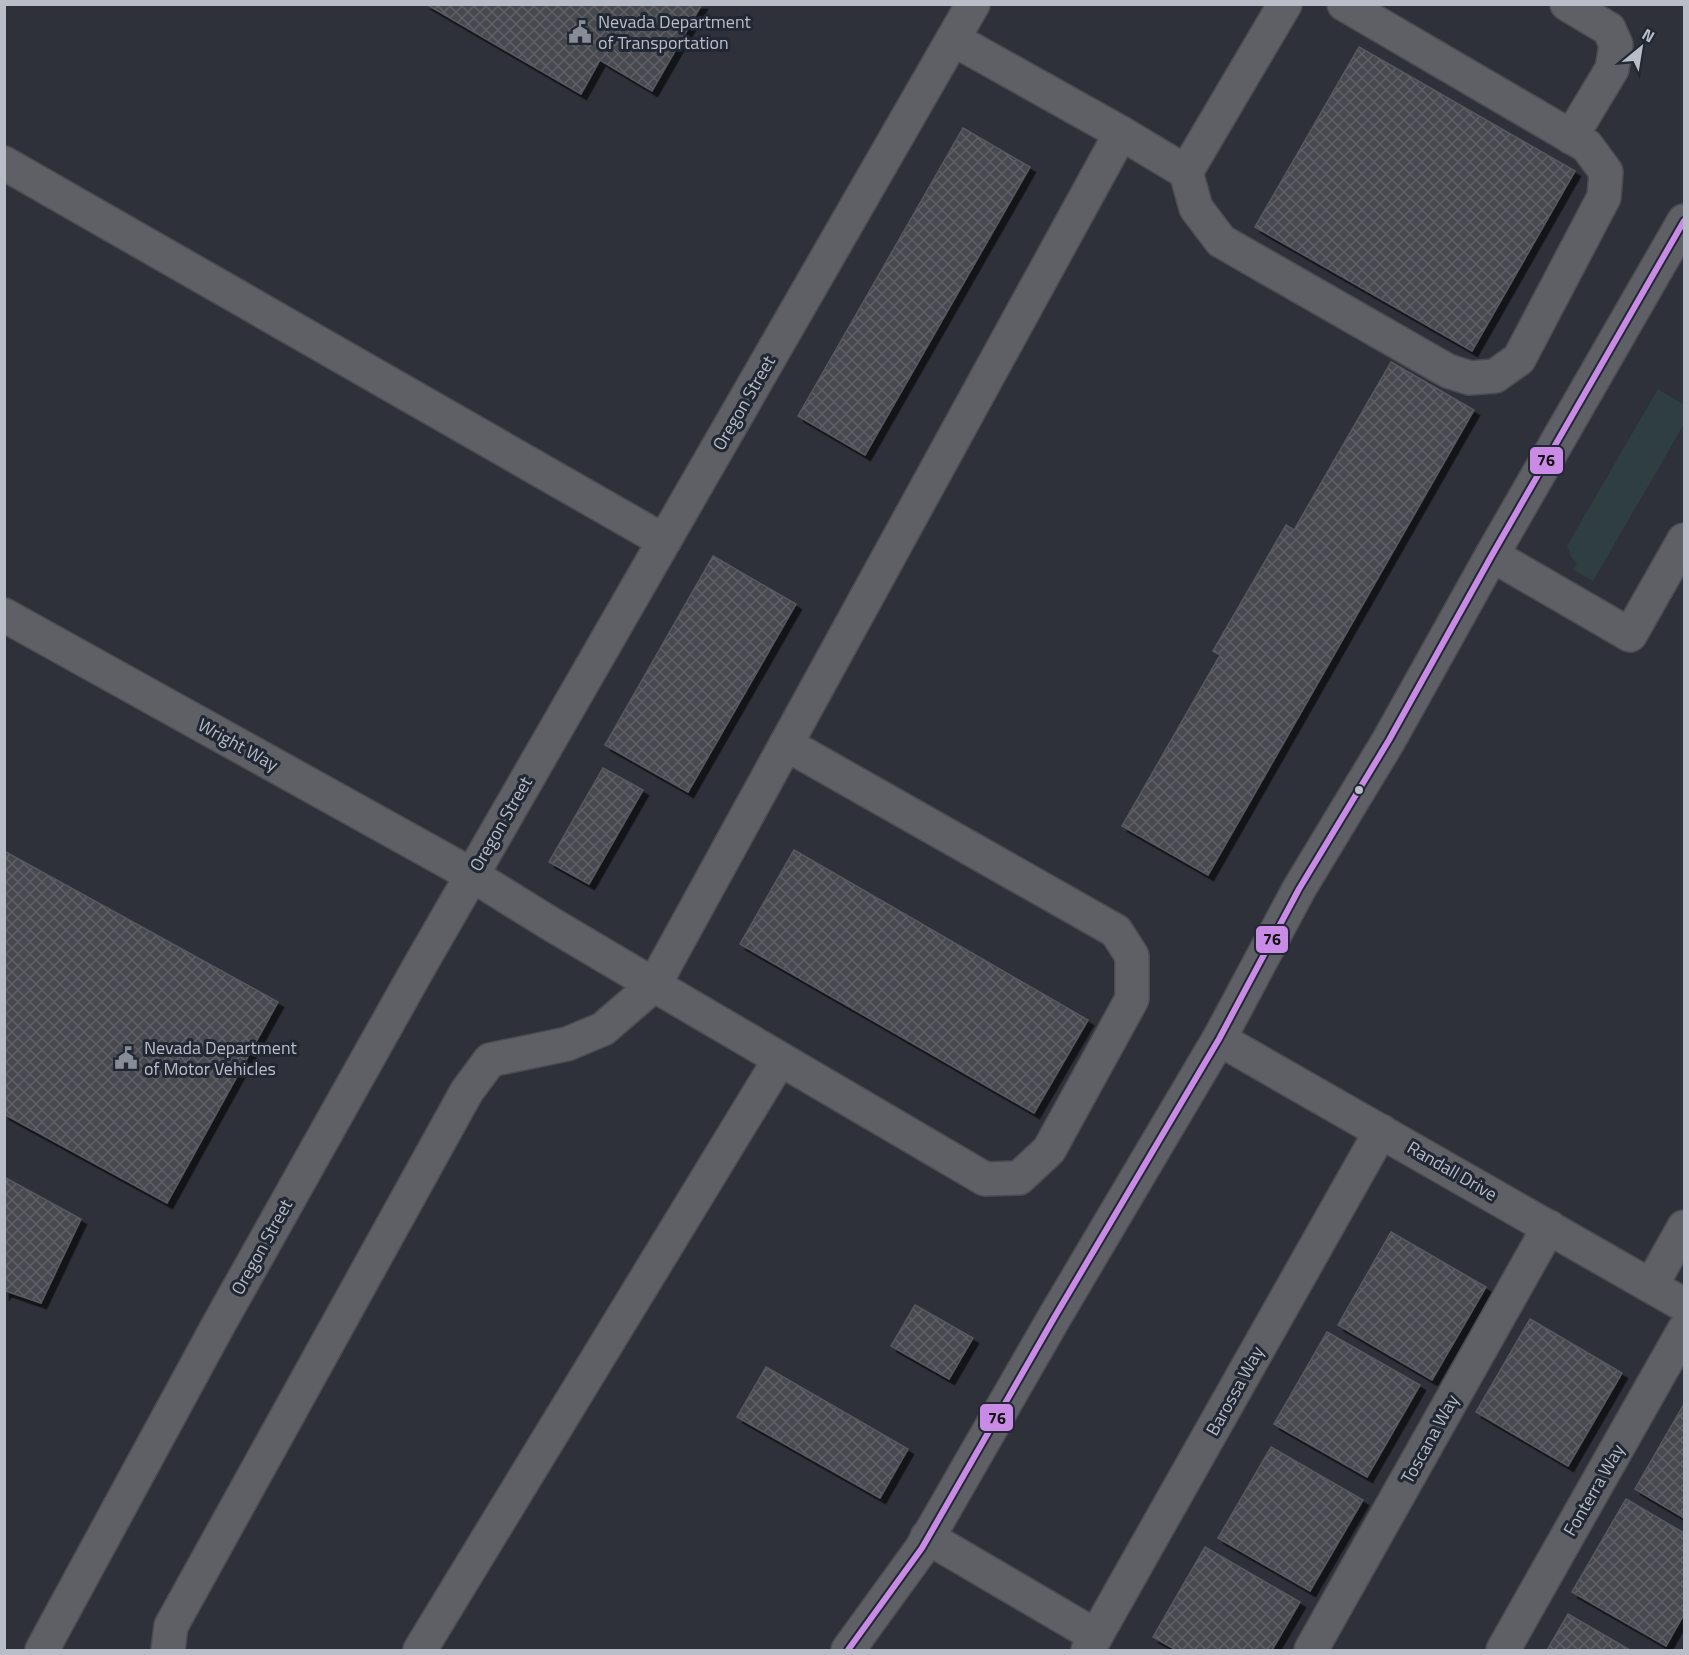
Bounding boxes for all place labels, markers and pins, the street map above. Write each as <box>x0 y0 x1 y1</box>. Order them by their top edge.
place label: Nevada Department of Transportation <box>598 8 752 56</box>
public building icon: Nevada Department of Transportation <box>567 19 593 45</box>
unlabelled marker <box>1353 784 1365 796</box>
place label: Nevada Department of Motor Vehicles <box>144 1034 298 1082</box>
public building icon: Nevada Department of Motor Vehicles <box>113 1045 139 1071</box>

